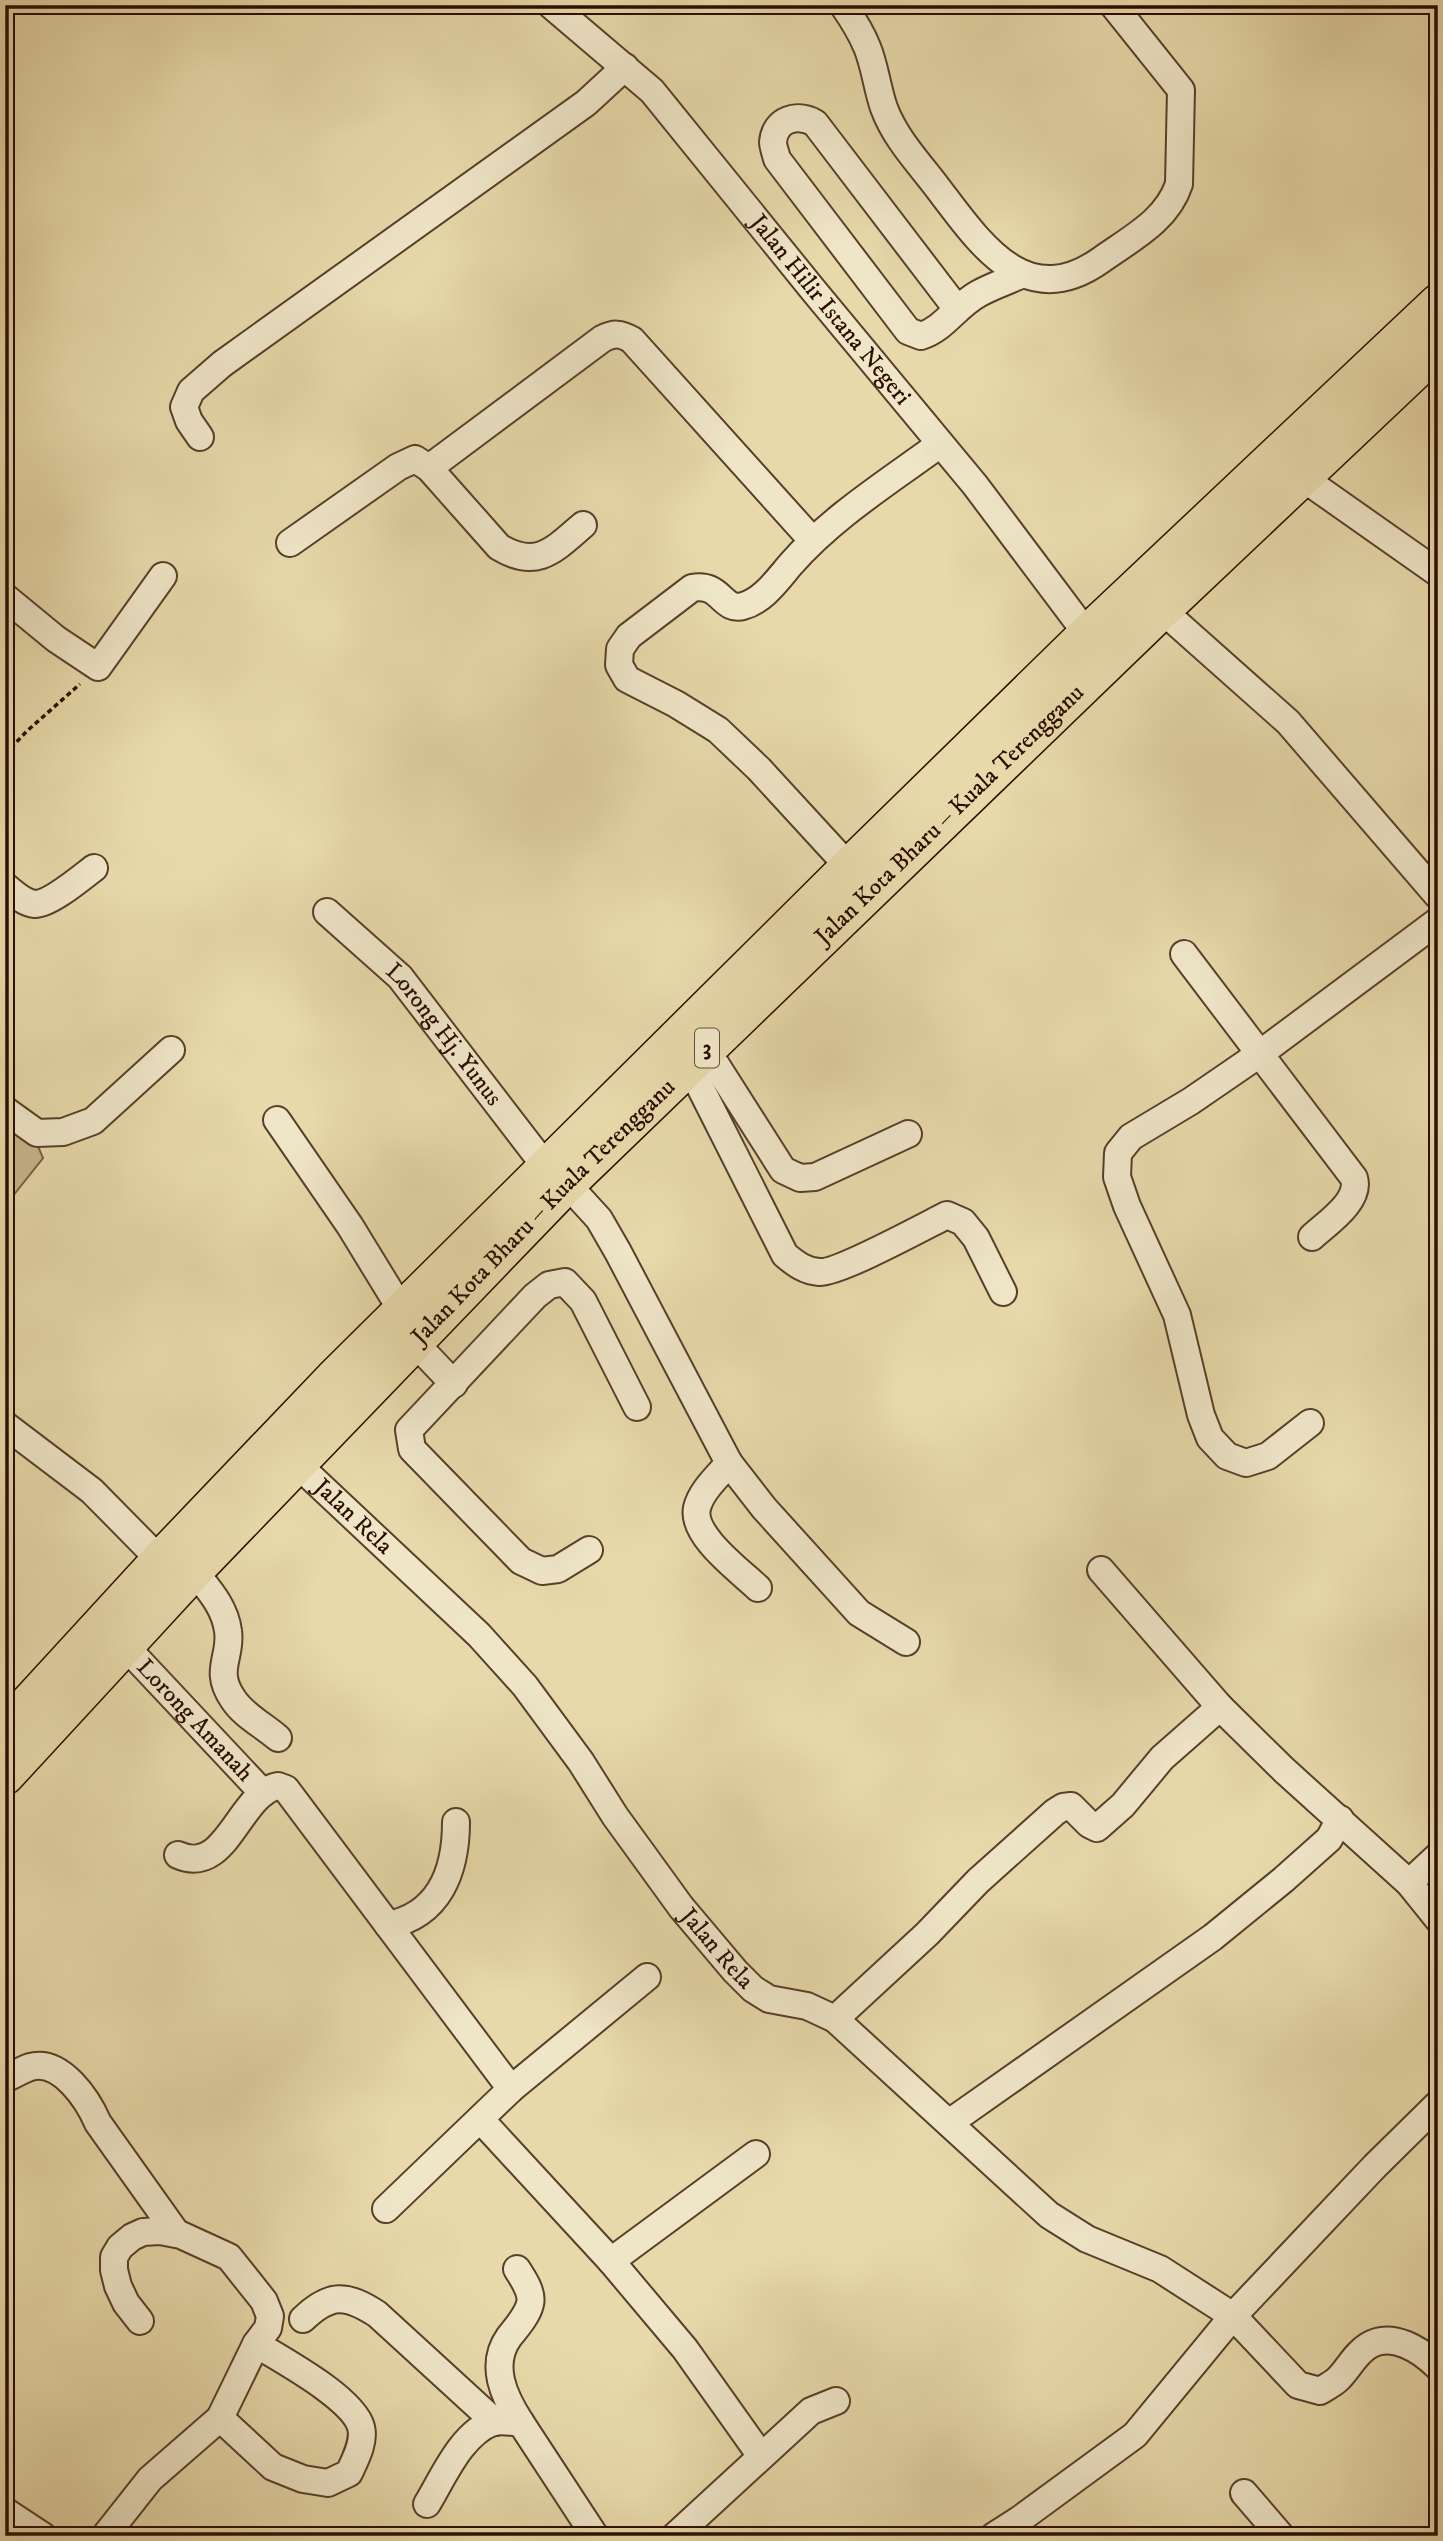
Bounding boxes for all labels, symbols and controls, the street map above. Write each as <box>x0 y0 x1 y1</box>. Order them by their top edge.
street label: Jalan Hilir Istana Negeri <box>742 207 917 411</box>
street label: Jalan Kota Bharu – Kuala Terengganu <box>807 678 1091 953</box>
street label: Lorong Hj. Yunus <box>379 956 509 1112</box>
road number: 3 <box>695 1028 719 1068</box>
street label: Jalan Kota Bharu – Kuala Terengganu <box>404 1072 682 1353</box>
street label: Jalan Rela <box>306 1471 400 1562</box>
street label: Lorong Amanah <box>130 1653 260 1788</box>
street label: Jalan Rela <box>672 1900 760 1996</box>

